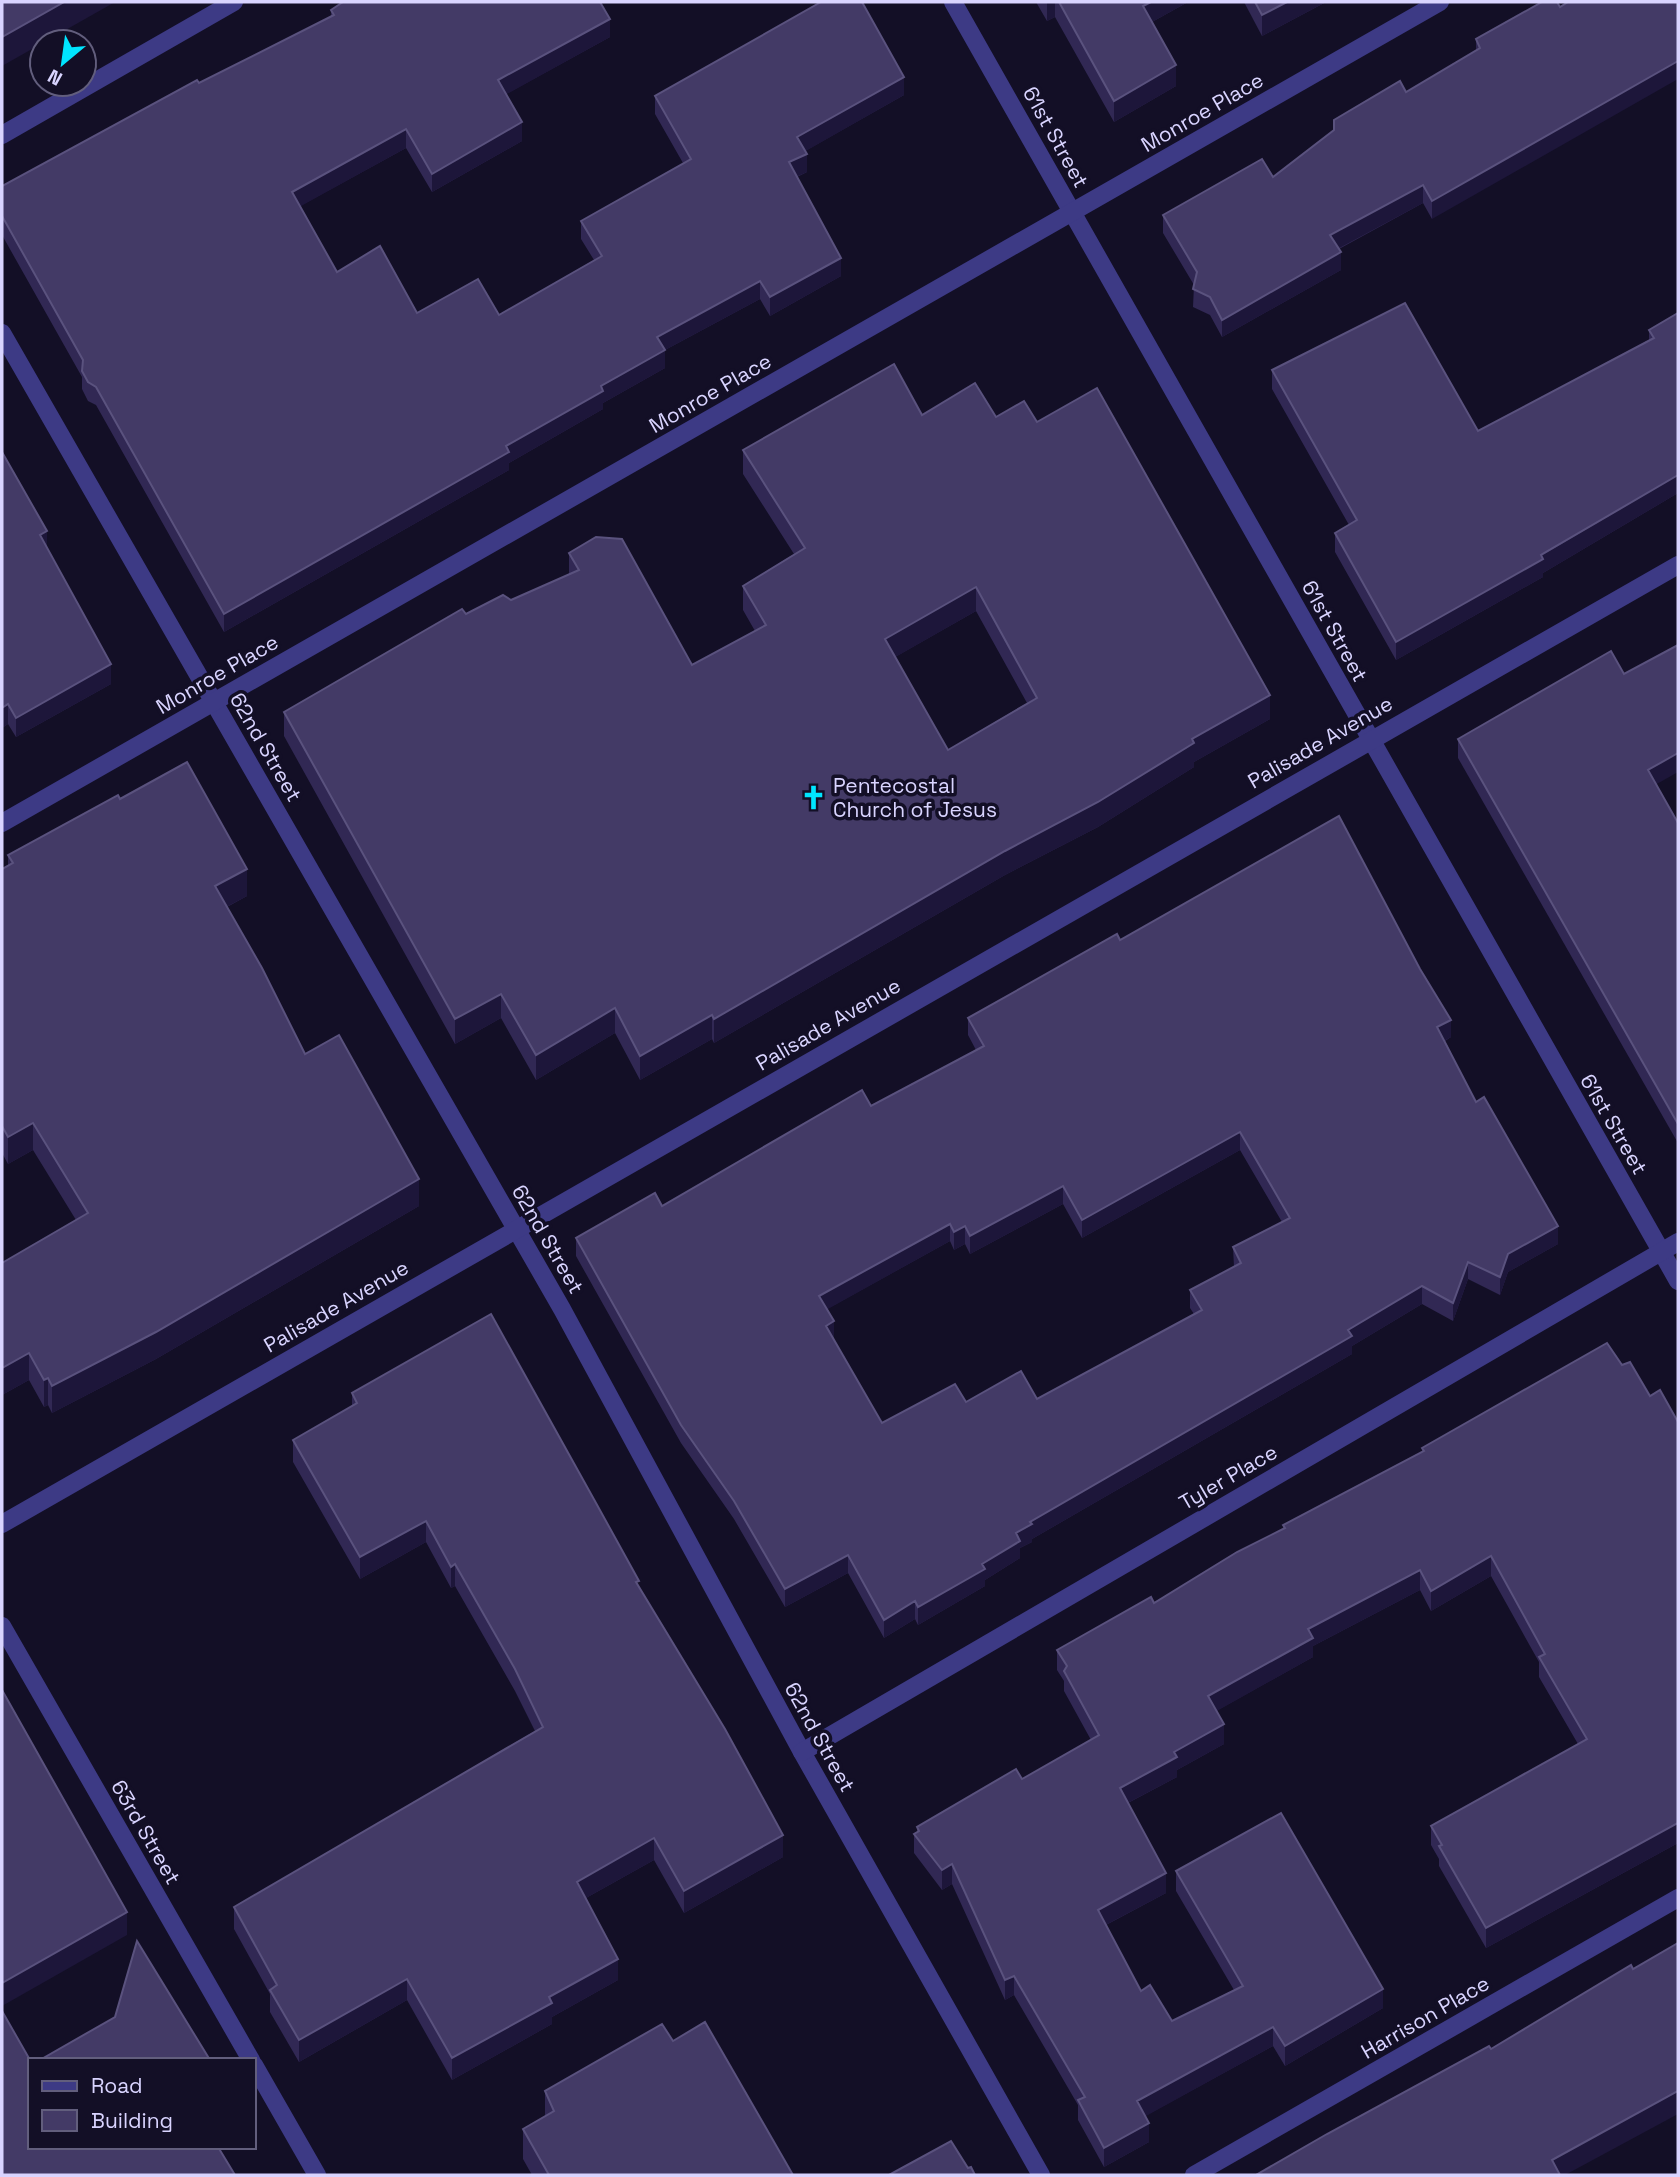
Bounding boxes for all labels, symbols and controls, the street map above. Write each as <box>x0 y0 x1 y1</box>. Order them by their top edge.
north arrow <box>28 28 98 98</box>
text: N <box>43 63 67 91</box>
street label: Monroe Place <box>1136 66 1268 158</box>
street label: 61st Street <box>1017 82 1095 192</box>
street label: Monroe Place <box>644 347 776 439</box>
street label: 61st Street <box>1296 576 1374 686</box>
street label: Monroe Place <box>151 628 283 720</box>
street label: 62nd Street <box>224 688 308 806</box>
street label: Palisade Avenue <box>1243 690 1397 794</box>
place label: Pentecostal Church of Jesus <box>833 772 997 823</box>
church icon: Pentecostal Church of Jesus <box>799 783 827 811</box>
street label: Palisade Avenue <box>751 972 905 1076</box>
street label: 61st Street <box>1574 1069 1654 1179</box>
street label: 62nd Street <box>506 1180 590 1298</box>
street label: Palisade Avenue <box>259 1254 413 1358</box>
street label: Tyler Place <box>1174 1438 1282 1516</box>
street label: 62nd Street <box>779 1677 861 1797</box>
street label: 63rd Street <box>105 1775 187 1889</box>
street label: Harrison Place <box>1356 1969 1494 2065</box>
legend <box>28 2058 256 2149</box>
text: Road <box>91 2072 143 2099</box>
text: Building <box>91 2107 173 2134</box>

